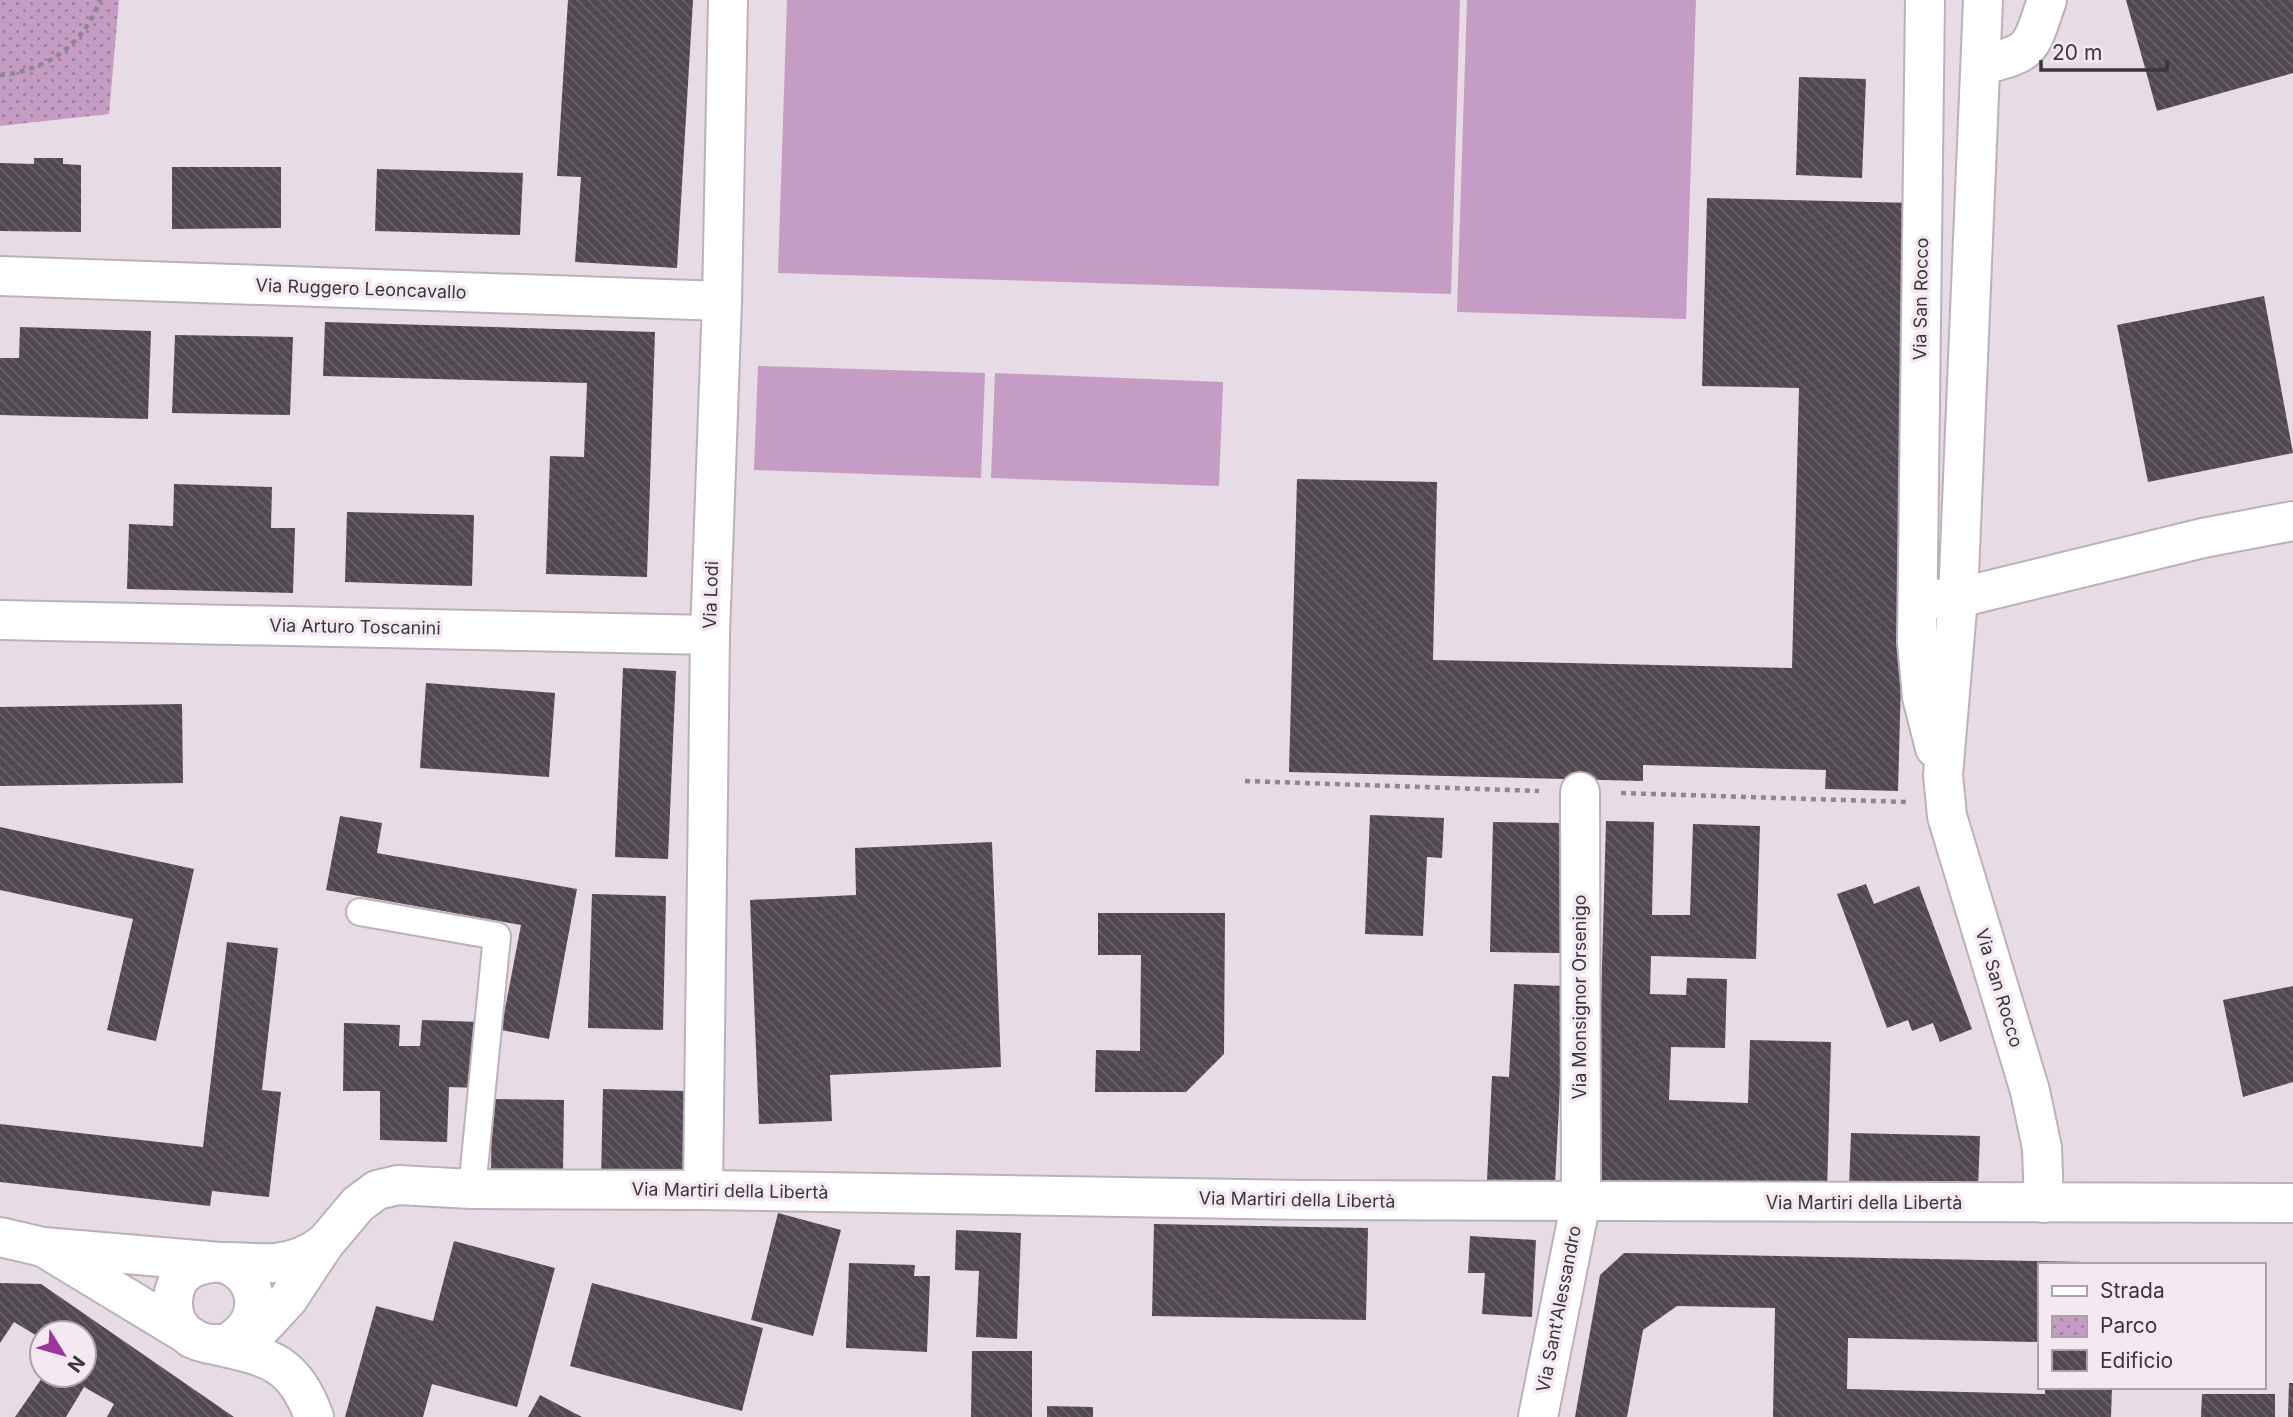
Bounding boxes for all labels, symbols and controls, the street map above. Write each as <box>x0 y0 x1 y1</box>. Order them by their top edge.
scale bar <box>2041 28 2167 72</box>
text: 20 m <box>2052 40 2102 65</box>
street label: Via San Rocco <box>1909 237 1932 361</box>
street label: Via Ruggero Leoncavallo <box>255 274 467 303</box>
street label: Via Lodi <box>699 560 722 629</box>
street label: Via Arturo Toscanini <box>269 615 441 638</box>
street label: Via Monsignor Orsenigo <box>1569 894 1590 1100</box>
street label: Via San Rocco <box>1971 926 2027 1050</box>
street label: Via Martiri della Libertà <box>631 1178 829 1203</box>
street label: Via Martiri della Libertà <box>1198 1187 1396 1212</box>
street label: Via Martiri della Libertà <box>1766 1192 1962 1213</box>
street label: Via Sant'Alessandro <box>1532 1224 1585 1394</box>
legend <box>2038 1263 2265 1389</box>
text: Strada <box>2100 1278 2165 1303</box>
text: Parco <box>2100 1313 2157 1338</box>
north arrow <box>28 1319 98 1389</box>
text: Edificio <box>2100 1348 2173 1373</box>
text: N <box>63 1351 90 1377</box>

